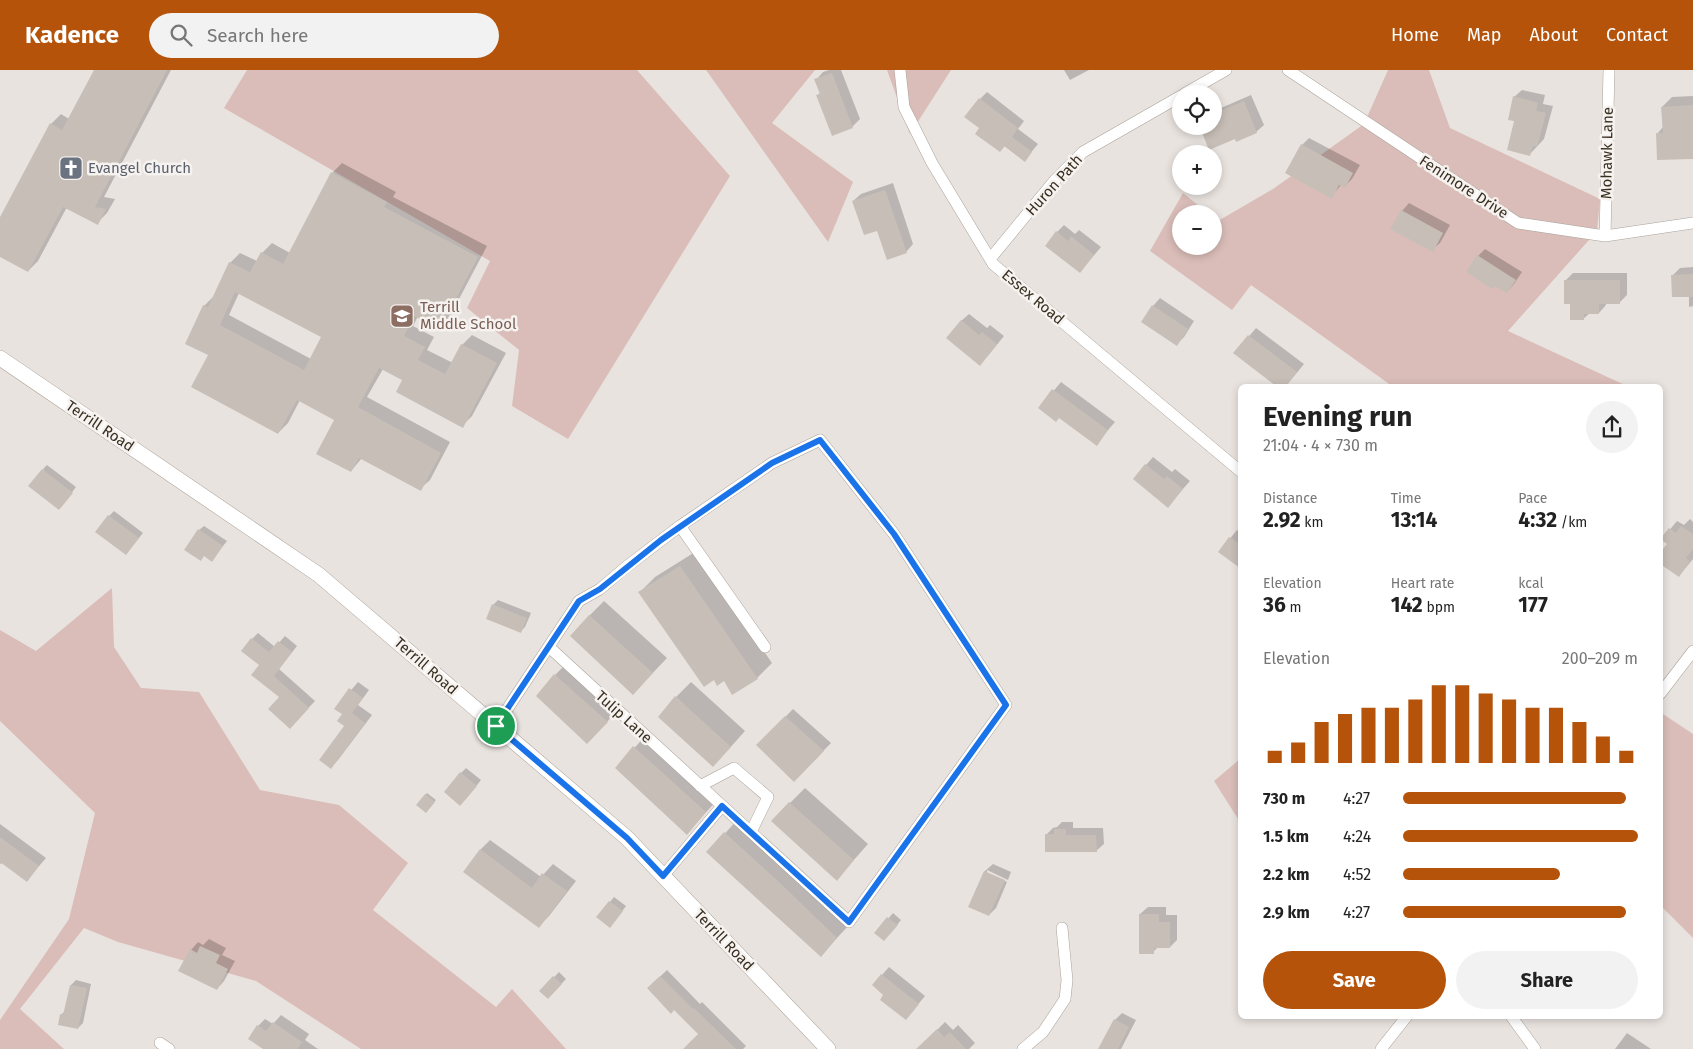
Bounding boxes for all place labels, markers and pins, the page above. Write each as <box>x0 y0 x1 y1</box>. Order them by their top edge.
church icon: Evangel Church <box>58 155 84 181</box>
place label: Evangel Church <box>88 159 191 177</box>
place label: Terrill Middle School <box>420 298 517 333</box>
school or university icon: Terrill Middle School <box>389 303 415 329</box>
pin <box>475 705 517 747</box>

